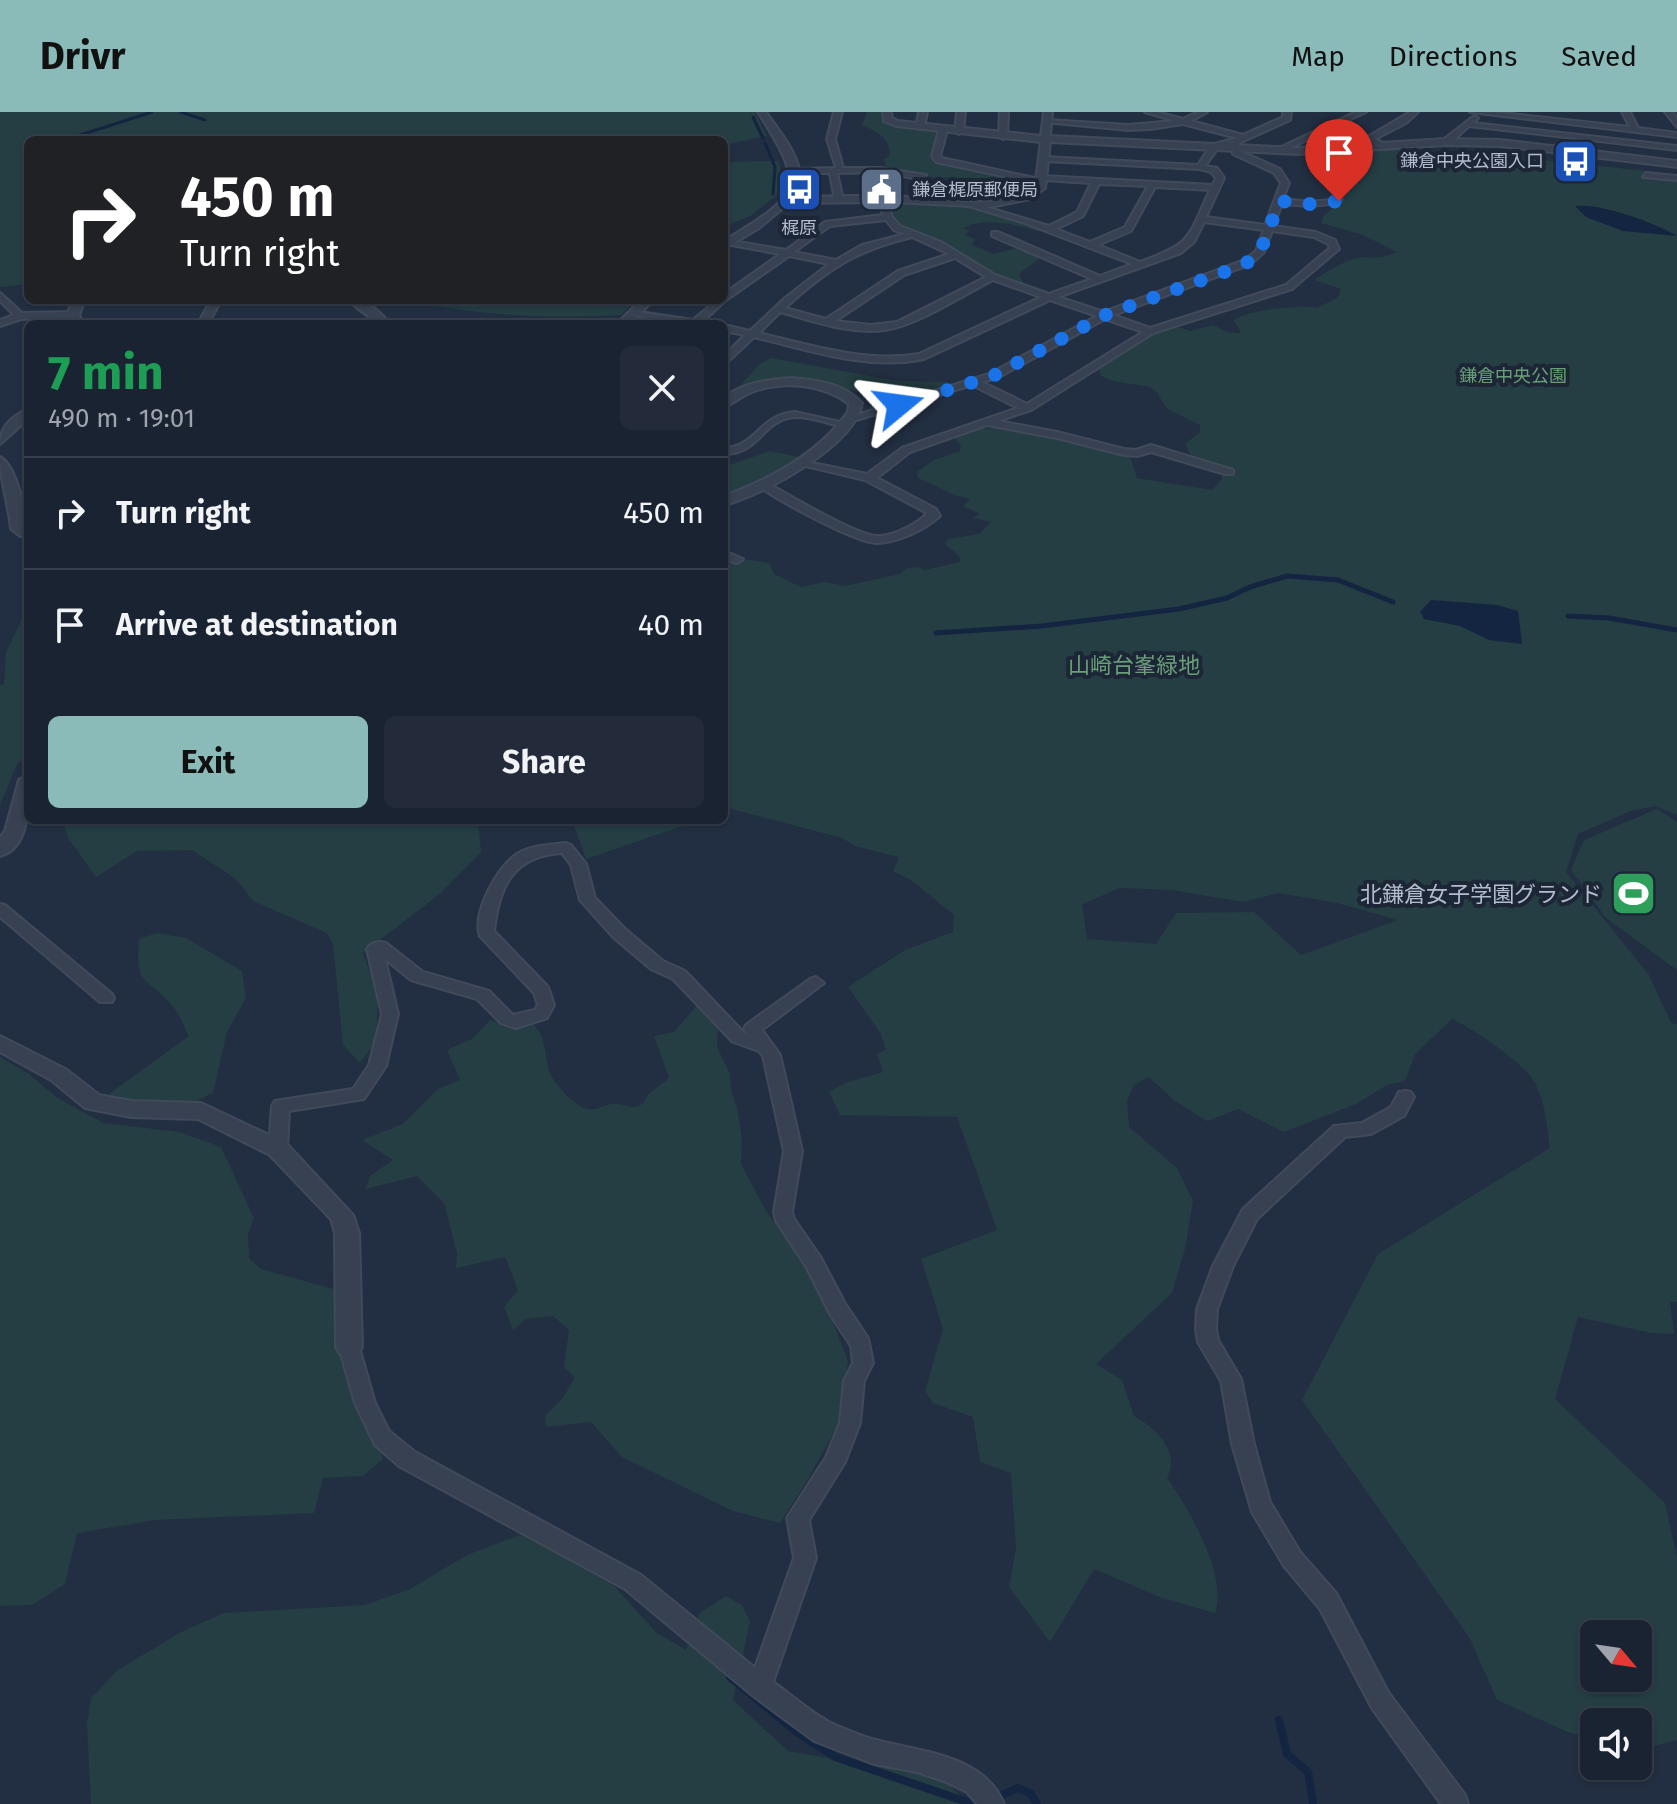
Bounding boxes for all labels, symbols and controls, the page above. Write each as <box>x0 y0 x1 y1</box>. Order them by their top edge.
text: Drivr <box>40 33 125 79</box>
text: Map <box>1291 40 1345 73</box>
text: Directions <box>1389 40 1517 73</box>
text: Saved <box>1561 40 1637 73</box>
pin <box>1305 119 1373 201</box>
icon: arrive <box>1317 131 1361 175</box>
bus stop icon: 鎌倉中央公園入口 <box>1551 137 1599 185</box>
place label: 鎌倉中央公園入口 <box>1400 150 1544 172</box>
text: 450 m <box>180 164 334 231</box>
bus stop icon: 梶原 <box>775 166 823 214</box>
public building icon: 鎌倉梶原郵便局 <box>857 166 905 214</box>
icon: right <box>48 168 152 272</box>
place label: 鎌倉梶原郵便局 <box>912 179 1038 201</box>
place label: 梶原 <box>781 217 817 239</box>
text: Turn right <box>180 232 340 276</box>
text: 7 min <box>48 344 164 402</box>
button: close <box>620 346 704 430</box>
position arrow <box>857 363 941 447</box>
park label: 鎌倉中央公園 <box>1459 365 1567 387</box>
text: 490 m · 19:01 <box>48 403 195 434</box>
icon: right <box>48 491 92 535</box>
text: Turn right <box>116 495 251 531</box>
text: 450 m <box>623 495 704 531</box>
icon: arrive <box>48 603 92 647</box>
text: Arrive at destination <box>116 607 398 643</box>
text: 40 m <box>638 607 704 643</box>
park label: 山崎台峯緑地 <box>1068 652 1200 679</box>
button: Exit <box>48 716 368 808</box>
button: Share <box>384 716 704 808</box>
sports icon: 北鎌倉女子学園グランド <box>1609 870 1657 918</box>
place label: 北鎌倉女子学園グランド <box>1360 881 1602 908</box>
north arrow <box>1580 1620 1652 1692</box>
map controls <box>1580 1620 1652 1780</box>
button: sound <box>1580 1708 1652 1780</box>

